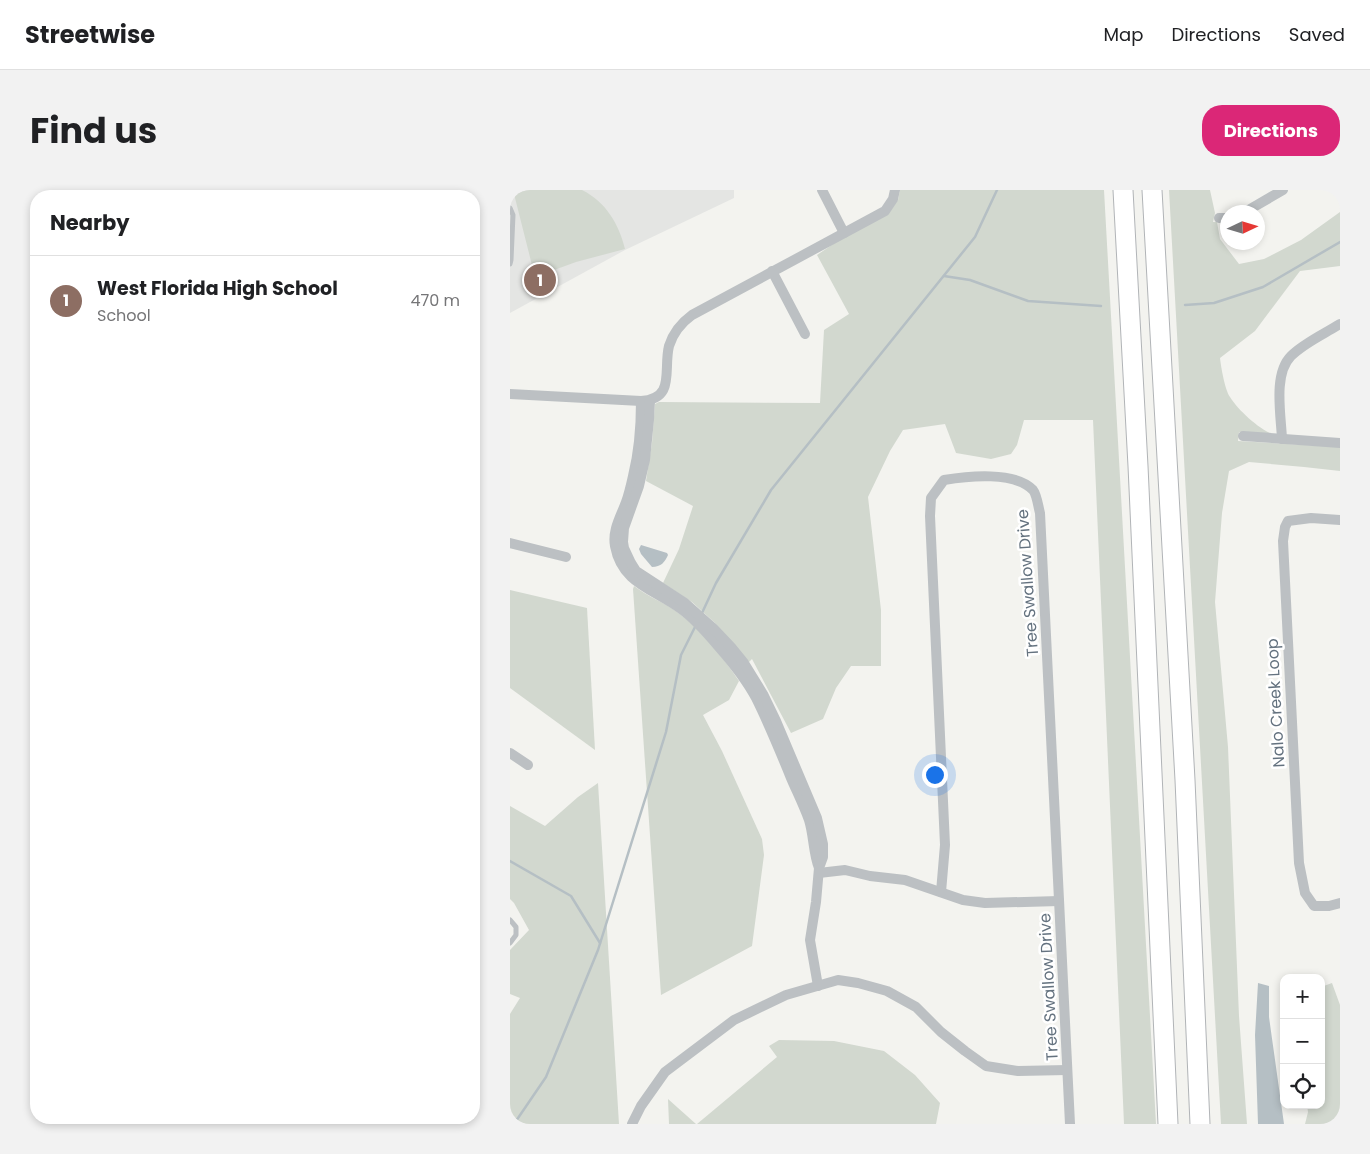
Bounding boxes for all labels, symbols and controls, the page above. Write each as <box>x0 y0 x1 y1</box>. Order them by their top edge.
text: Streetwise <box>25 18 155 51</box>
text: Map <box>1104 22 1143 47</box>
text: Directions <box>1171 22 1261 47</box>
text: Saved <box>1289 22 1345 47</box>
button: Directions <box>1202 105 1340 156</box>
text: Find us <box>30 106 157 155</box>
north arrow <box>1220 205 1265 250</box>
text: Nearby <box>50 208 130 237</box>
pin: 1 <box>524 261 556 299</box>
text: West Florida High School <box>97 275 338 302</box>
text: 1 <box>63 289 69 312</box>
text: 470 m <box>410 289 460 312</box>
text: School <box>97 304 151 327</box>
street label: Tree Swallow Drive <box>1011 508 1044 657</box>
street label: Nalo Creek Loop <box>1261 638 1290 768</box>
your location <box>922 762 948 788</box>
street label: Tree Swallow Drive <box>1033 913 1064 1061</box>
map controls <box>1280 974 1325 1109</box>
button: + <box>1280 974 1325 1019</box>
button: − <box>1280 1019 1325 1064</box>
button: locate <box>1280 1064 1325 1109</box>

